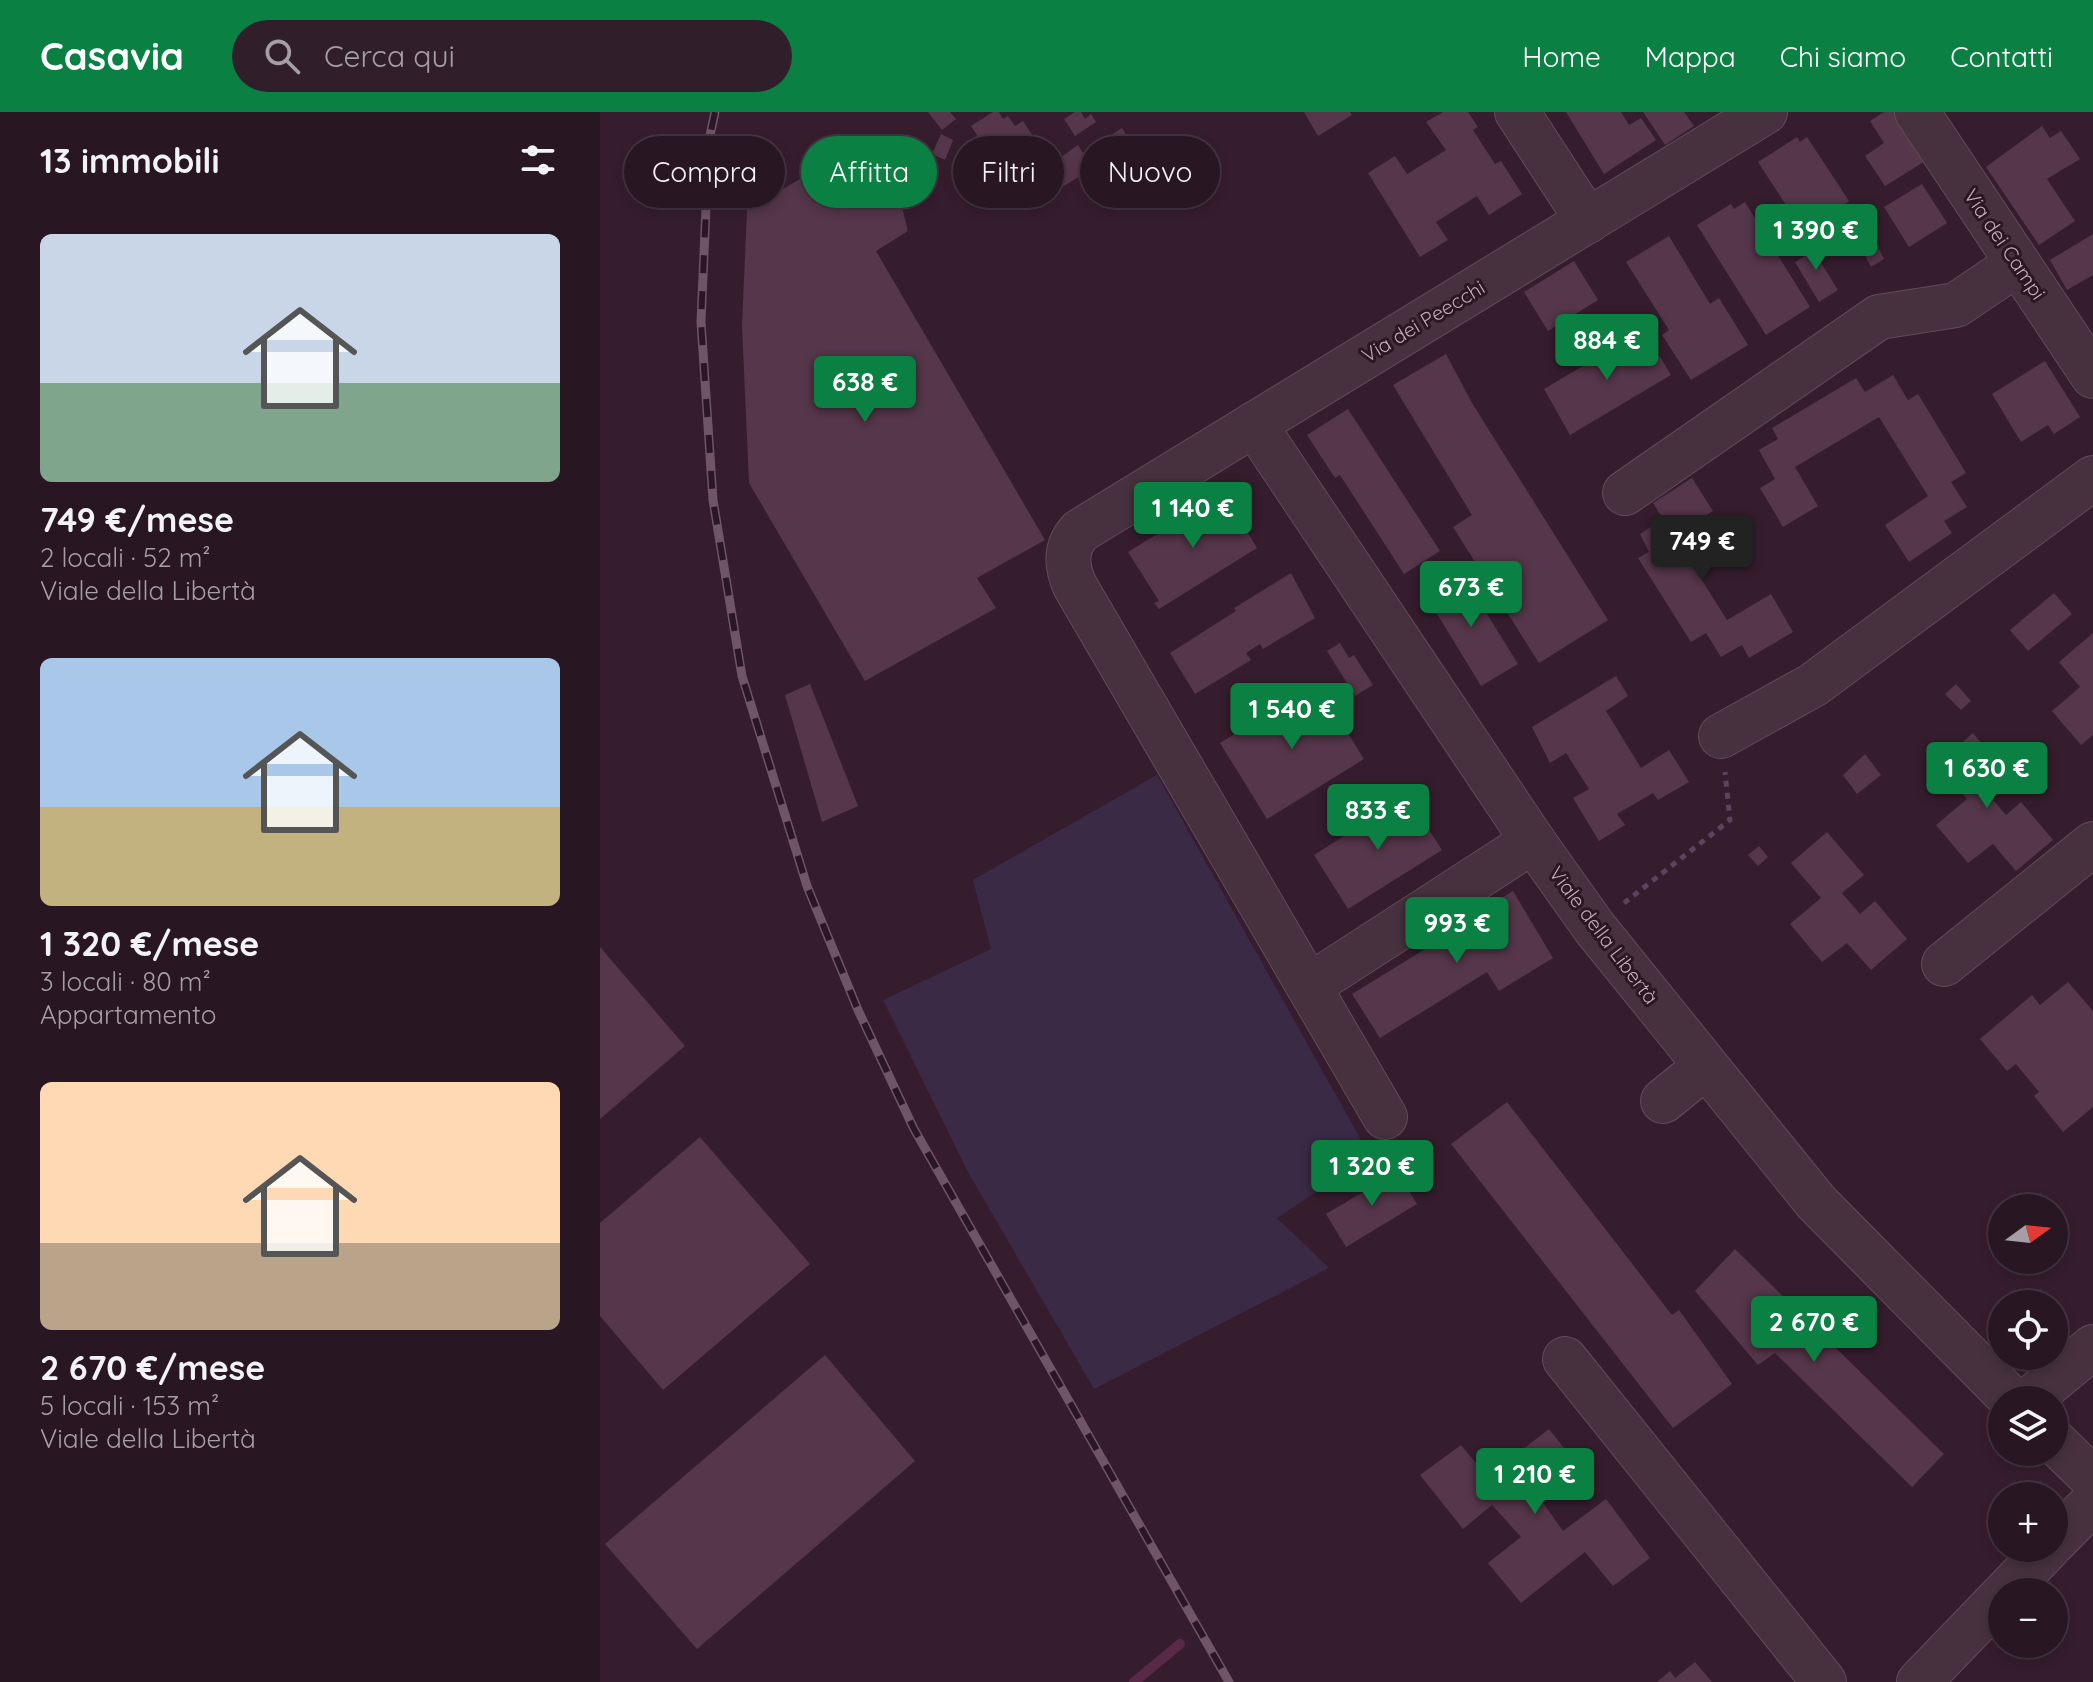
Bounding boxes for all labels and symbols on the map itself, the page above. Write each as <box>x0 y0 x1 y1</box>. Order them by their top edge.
street label: Via dei Campi <box>1959 184 2051 304</box>
pin: 1 390 € <box>1742 204 1890 272</box>
street label: Via dei Peecchi <box>1357 274 1489 368</box>
pin: 884 € <box>1551 314 1663 382</box>
pin: 638 € <box>809 356 921 424</box>
pin: 1 140 € <box>1119 482 1267 550</box>
pin: 749 € <box>1646 515 1758 583</box>
pin: 673 € <box>1415 561 1527 629</box>
pin: 1 540 € <box>1218 683 1366 751</box>
pin: 1 630 € <box>1913 742 2061 810</box>
pin: 833 € <box>1322 784 1434 852</box>
street label: Viale della Libertà <box>1544 861 1664 1009</box>
pin: 993 € <box>1401 897 1513 965</box>
pin: 1 320 € <box>1298 1140 1446 1208</box>
north arrow <box>1988 1194 2068 1274</box>
pin: 2 670 € <box>1740 1296 1888 1364</box>
pin: 1 210 € <box>1461 1448 1609 1516</box>

